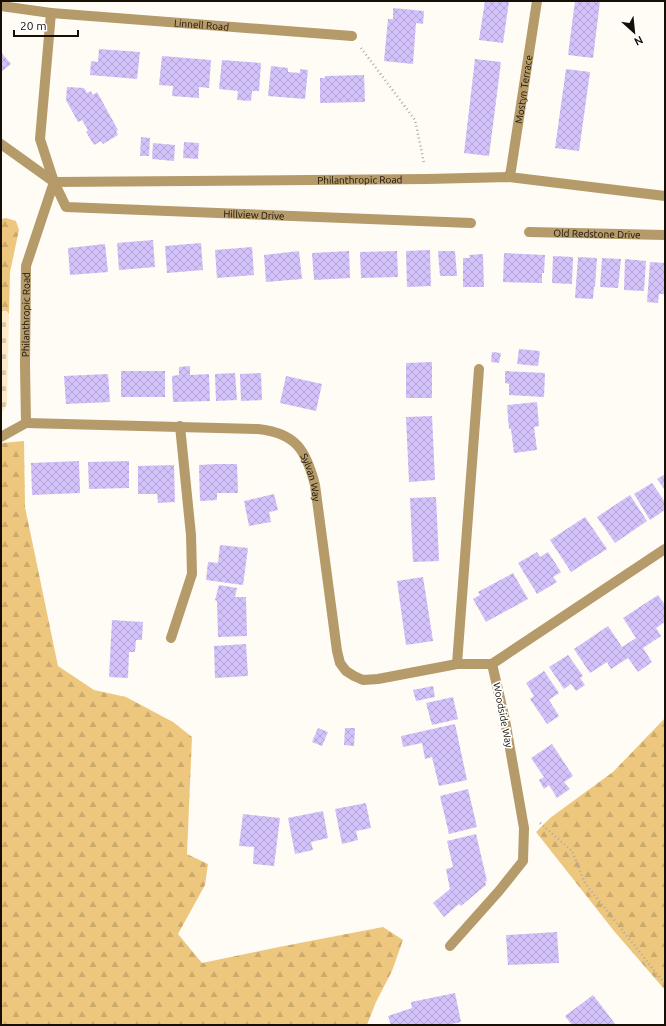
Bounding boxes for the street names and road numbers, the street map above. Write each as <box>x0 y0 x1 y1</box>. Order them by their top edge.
street label: Linnell Road <box>174 17 230 32</box>
street label: Mostyn Terrace <box>513 54 534 124</box>
street label: Philanthropic Road <box>317 174 403 185</box>
street label: Hillview Drive <box>223 208 285 221</box>
street label: Old Redstone Drive <box>553 227 641 240</box>
street label: Philanthropic Road <box>20 272 31 357</box>
street label: Sylvan Way <box>299 451 323 502</box>
street label: Woodside Way <box>491 682 515 749</box>

